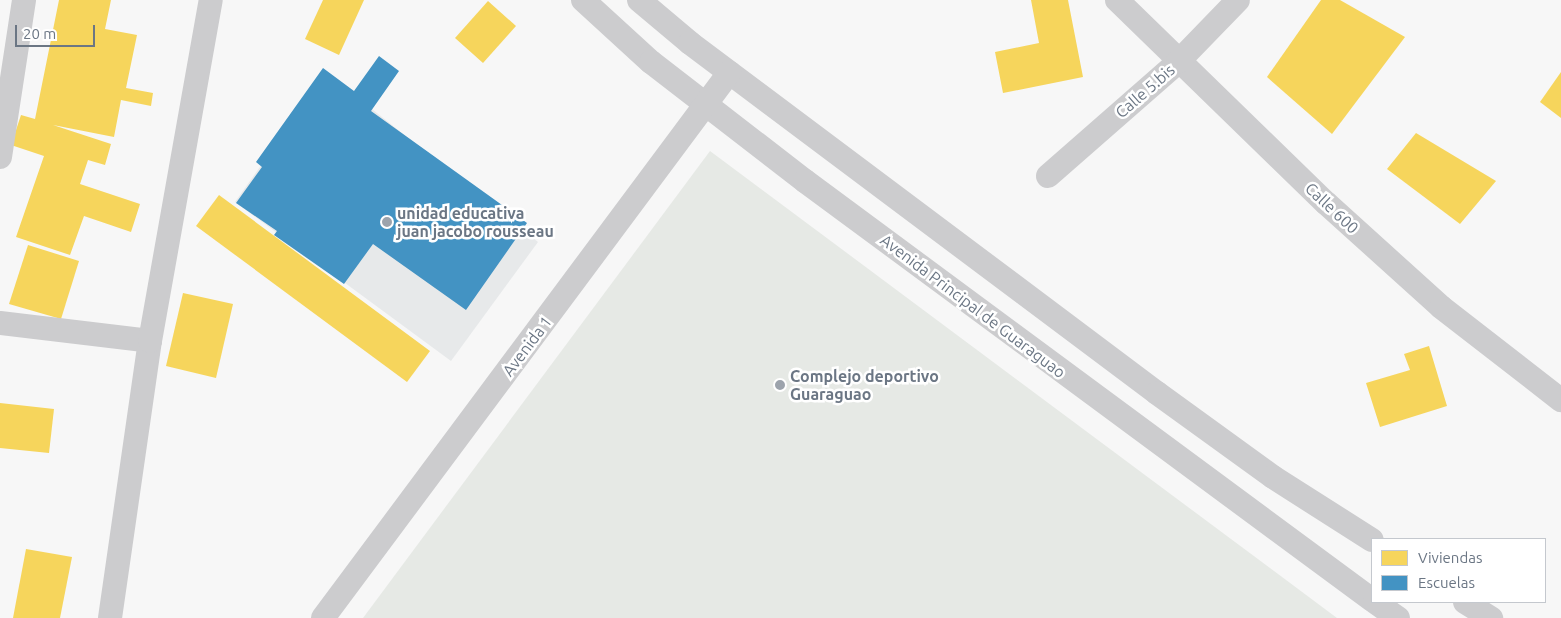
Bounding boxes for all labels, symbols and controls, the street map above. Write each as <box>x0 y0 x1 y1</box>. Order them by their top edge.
scale bar <box>18 15 98 47</box>
text: 20 m <box>23 25 56 42</box>
street label: Calle 5.bis <box>1112 60 1178 122</box>
street label: Calle 600 <box>1301 178 1363 238</box>
place label: unidad educativa juan jacobo rousseau <box>397 203 554 241</box>
marker: unidad educativa juan jacobo rousseau <box>381 216 393 228</box>
street label: Avenida Principal de Guaraguao <box>877 230 1069 382</box>
street label: Avenida 1 <box>498 312 556 380</box>
place label: Complejo deportivo Guaraguao <box>790 366 939 404</box>
marker: Complejo deportivo Guaraguao <box>774 379 786 391</box>
legend <box>1371 538 1546 603</box>
text: Viviendas <box>1418 549 1482 566</box>
text: Escuelas <box>1418 574 1475 591</box>

